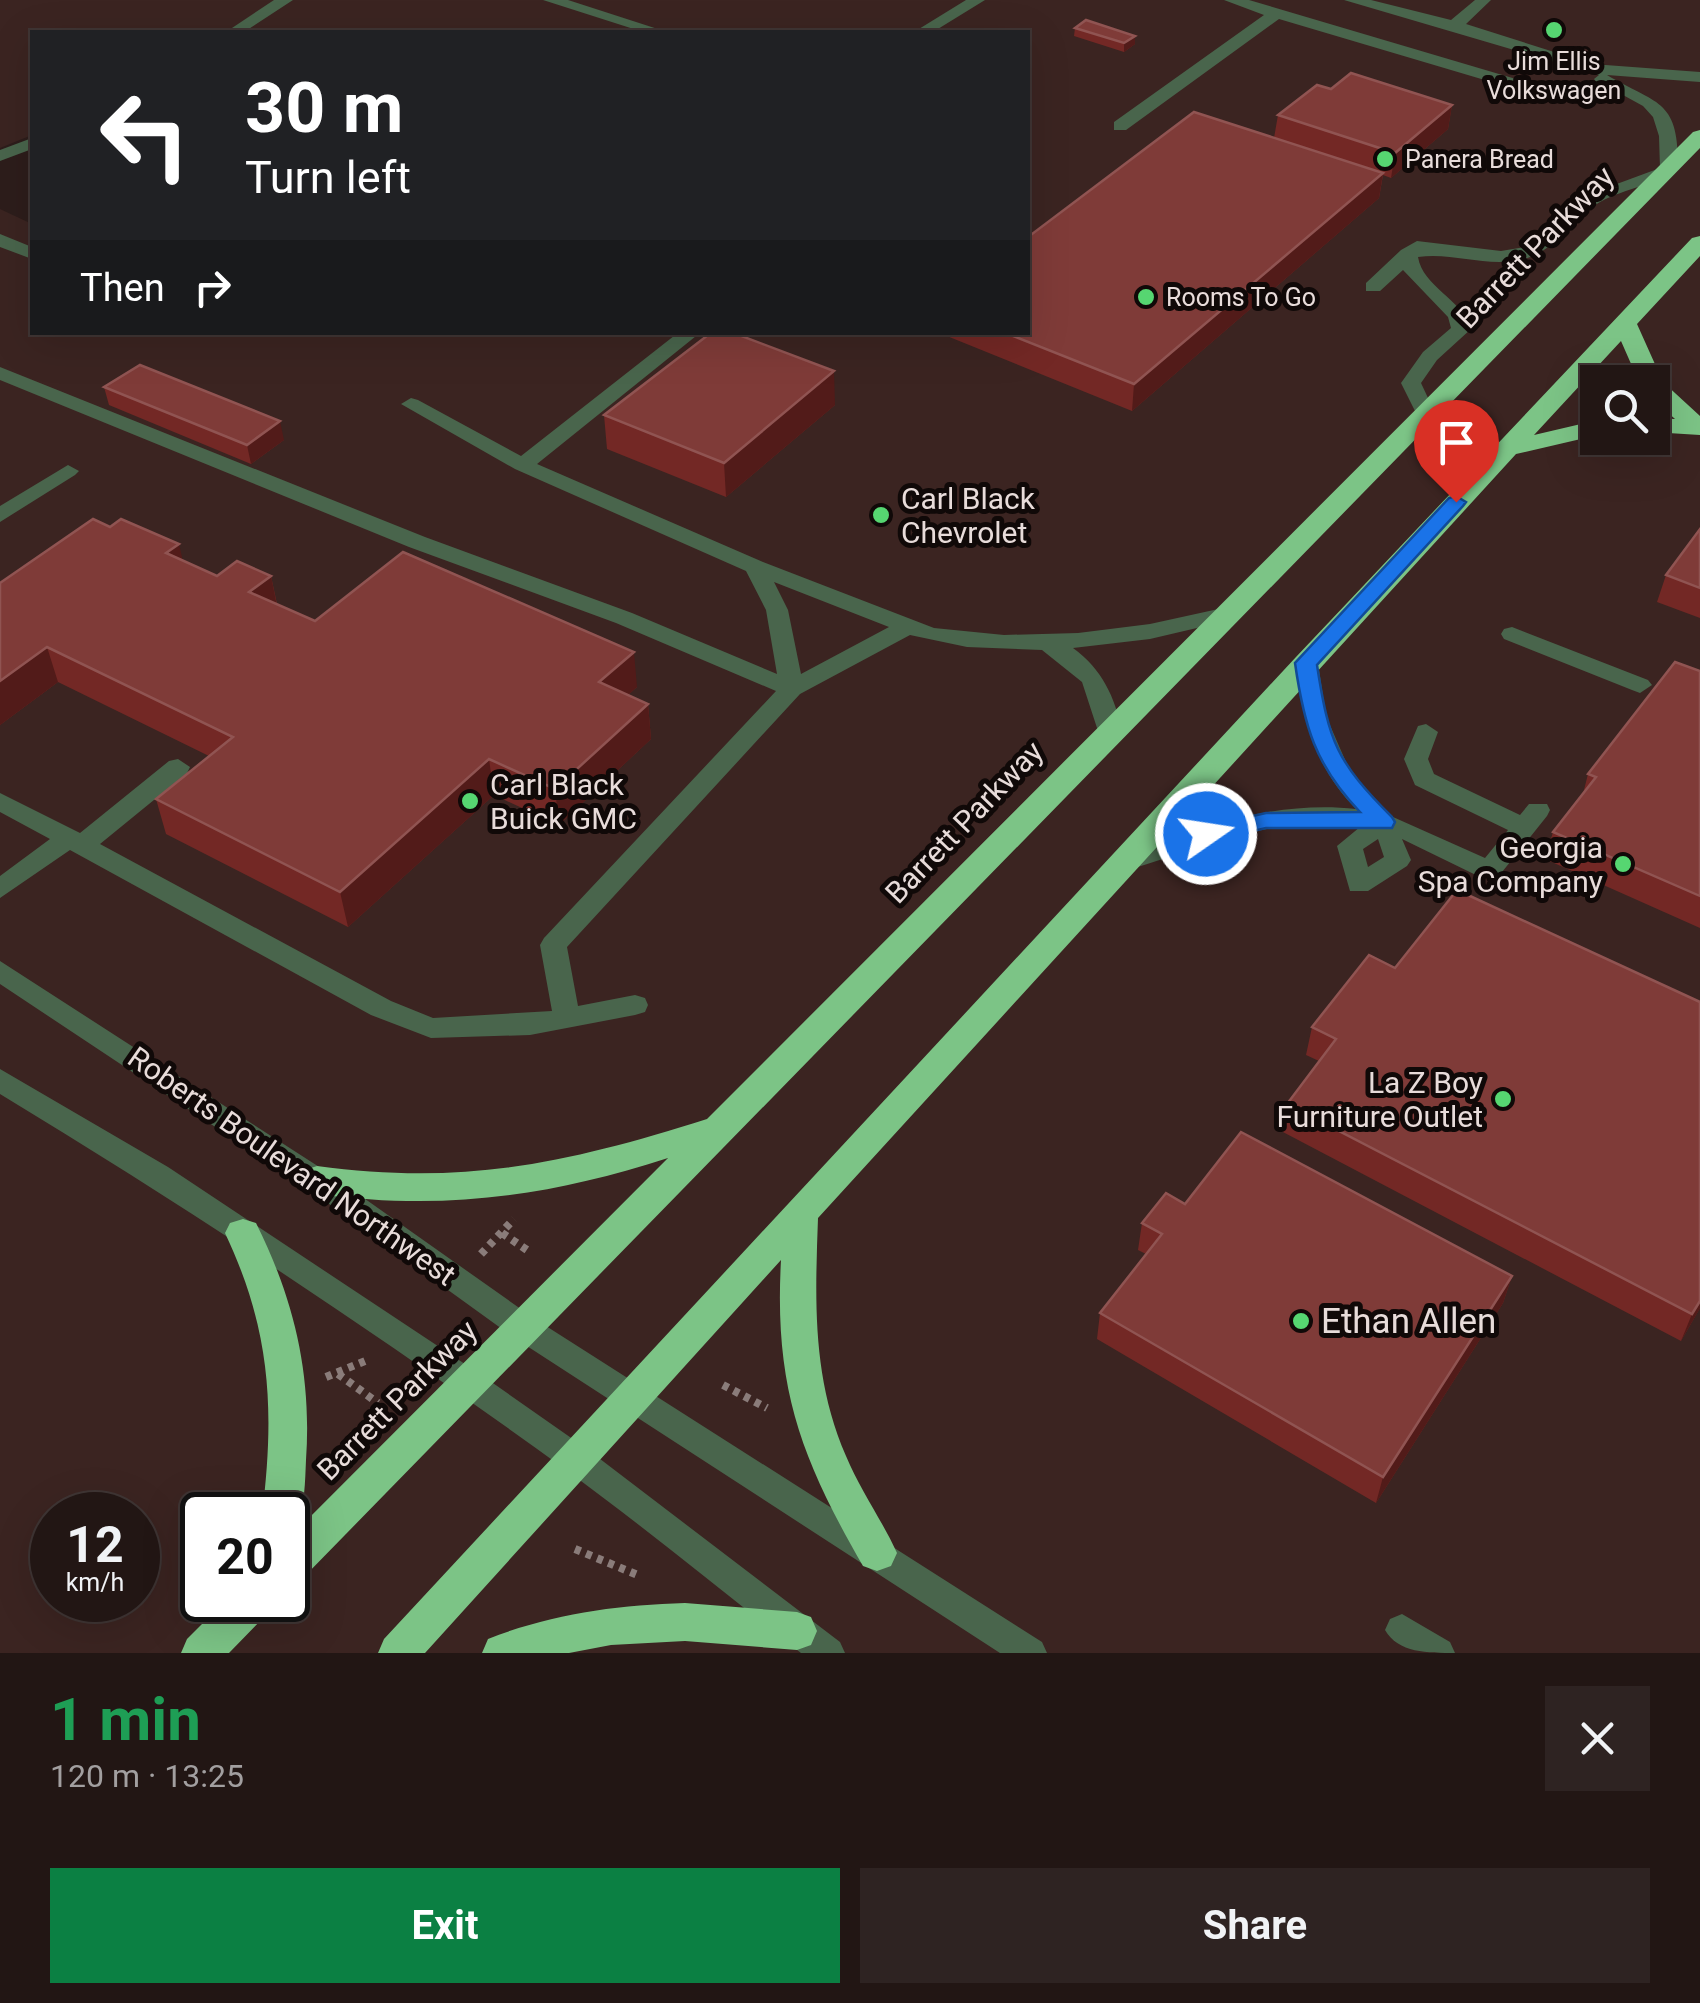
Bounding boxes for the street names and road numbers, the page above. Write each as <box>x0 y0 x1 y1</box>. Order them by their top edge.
street label: Barrett Parkway <box>1449 159 1621 335</box>
street label: Barrett Parkway <box>878 734 1050 910</box>
street label: Roberts Boulevard Northwest <box>122 1039 462 1293</box>
street label: Barrett Parkway <box>310 1313 484 1487</box>

